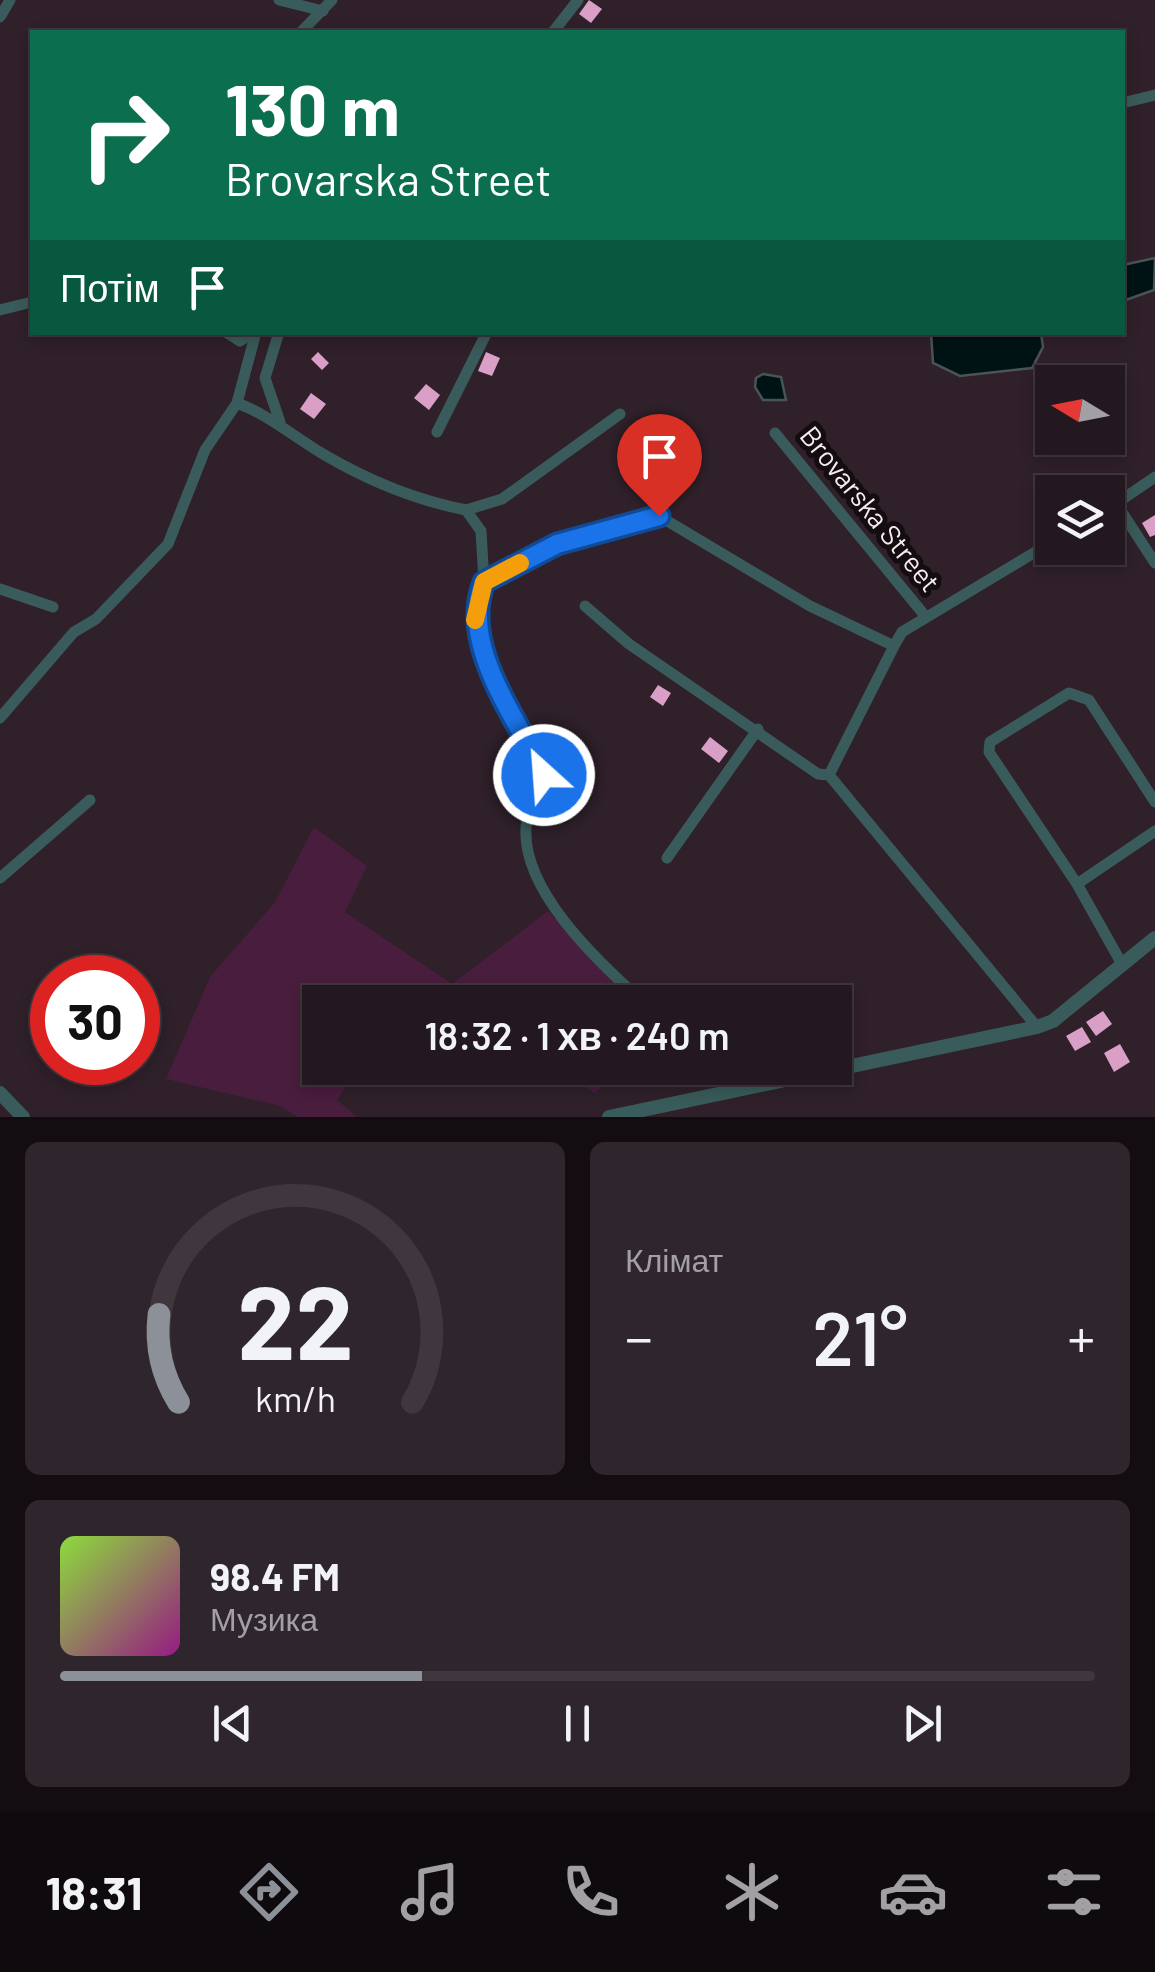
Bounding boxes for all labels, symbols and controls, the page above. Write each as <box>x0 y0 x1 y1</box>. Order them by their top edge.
text: 130 m <box>225 66 400 150</box>
icon: right <box>60 70 190 200</box>
text: Brovarska Street <box>225 151 552 205</box>
icon: arrive <box>180 260 235 315</box>
text: Потім <box>60 264 160 310</box>
north arrow <box>1035 365 1125 455</box>
map controls <box>1035 365 1125 565</box>
pin <box>617 414 702 517</box>
street label: Brovarska Street <box>794 419 948 598</box>
icon: arrive <box>632 429 687 484</box>
button: layers <box>1035 475 1125 565</box>
position arrow <box>492 723 596 827</box>
speed limit sign: 30 <box>30 955 160 1085</box>
text: 18:32 · 1 хв · 240 m <box>424 1012 730 1058</box>
text: Клімат <box>625 1240 723 1278</box>
text: 22 <box>237 1256 353 1381</box>
text: 21° <box>812 1291 908 1381</box>
text: − <box>625 1303 653 1369</box>
text: + <box>1067 1303 1095 1369</box>
text: km/h <box>255 1376 335 1419</box>
text: 98.4 FM <box>210 1553 340 1599</box>
text: Музика <box>210 1599 318 1637</box>
icon: previous <box>205 1696 260 1751</box>
icon: pause <box>550 1696 605 1751</box>
icon: next <box>895 1696 950 1751</box>
icon: directions <box>234 1857 304 1927</box>
icon: music <box>395 1857 465 1927</box>
icon: phone <box>556 1857 626 1927</box>
icon: climate <box>717 1857 787 1927</box>
icon: car <box>878 1857 948 1927</box>
icon: filters <box>1039 1857 1109 1927</box>
text: 18:31 <box>46 1865 142 1919</box>

